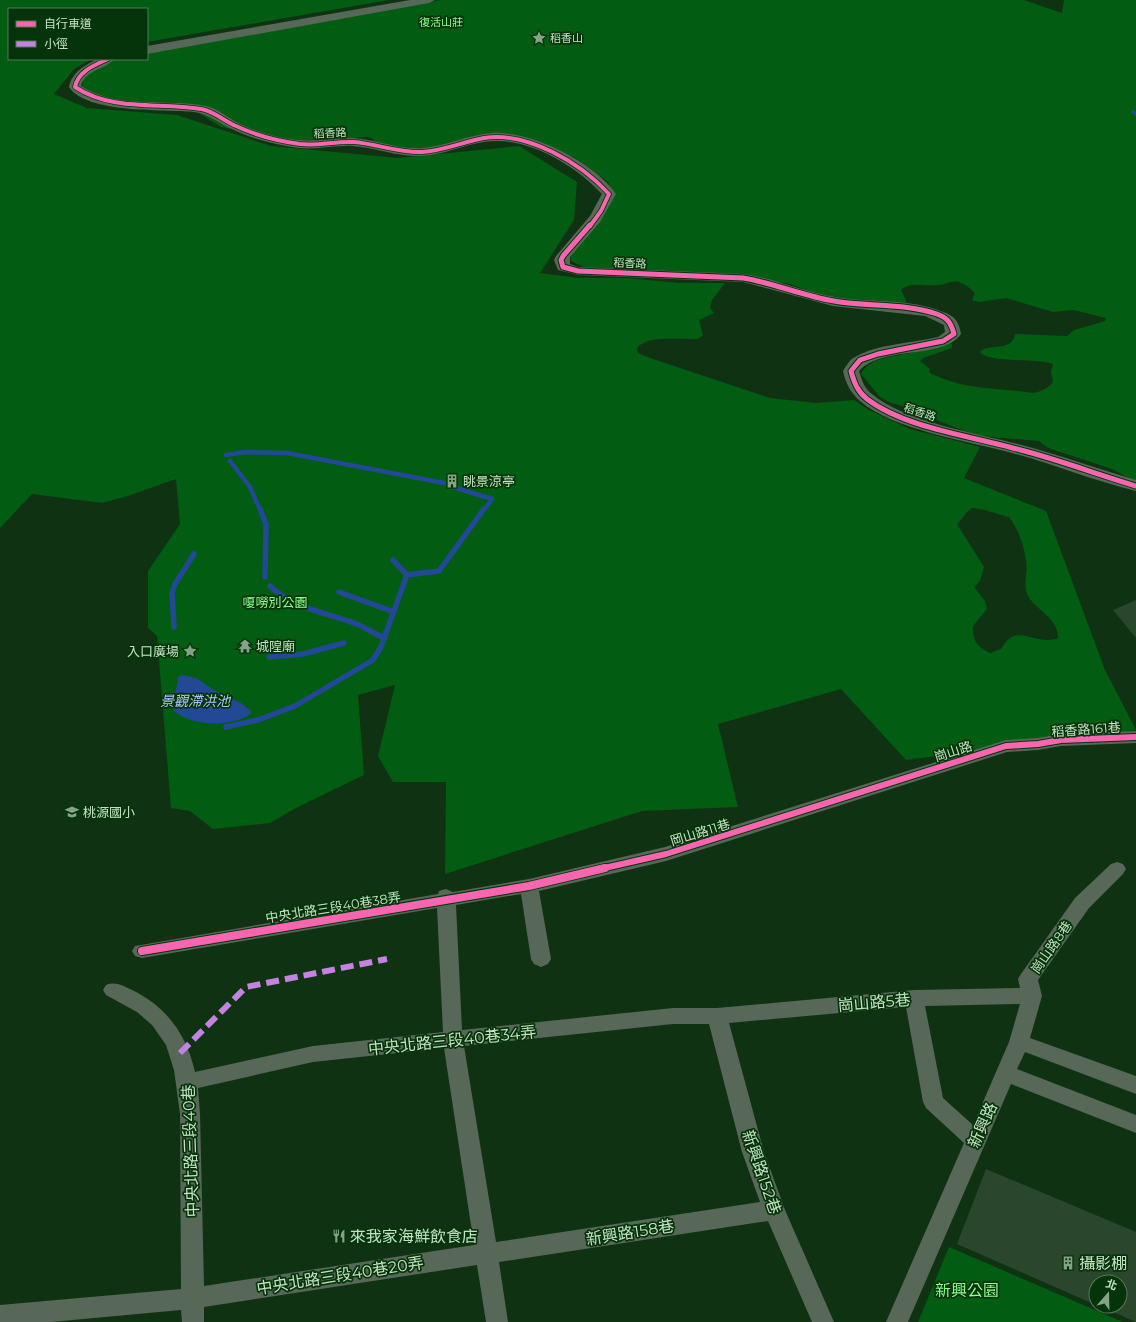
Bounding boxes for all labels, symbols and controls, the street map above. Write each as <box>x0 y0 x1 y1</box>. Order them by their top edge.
legend <box>8 8 148 60</box>
park label: 復活山莊 <box>419 15 463 29</box>
text: 自行車道 <box>44 16 92 31</box>
place icon: 稻香山 <box>531 30 547 46</box>
place label: 稻香山 <box>550 31 583 45</box>
text: 小徑 <box>44 36 68 51</box>
street label: 稻香路 <box>313 125 347 141</box>
street label: 稻香路 <box>613 255 647 271</box>
street label: 稻香路 <box>902 400 938 424</box>
building icon: 眺景涼亭 <box>444 473 460 489</box>
place label: 眺景涼亭 <box>463 473 515 489</box>
park label: 嗄嘮別公園 <box>242 594 308 610</box>
temple icon: 城隍廟 <box>237 638 253 654</box>
place label: 城隍廟 <box>256 638 295 654</box>
place label: 入口廣場 <box>127 643 179 659</box>
place icon: 入口廣場 <box>182 643 198 659</box>
water label: 景觀滯洪池 <box>160 692 232 710</box>
street label: 稻香路161巷 <box>1051 719 1121 739</box>
street label: 崗山路 <box>932 737 974 765</box>
school or university icon: 桃源國小 <box>64 804 80 820</box>
place label: 桃源國小 <box>83 804 135 820</box>
street label: 岡山路11巷 <box>668 815 732 849</box>
street label: 中央北路三段40巷38弄 <box>264 888 402 926</box>
street label: 崗山路8巷 <box>1027 918 1075 976</box>
street label: 崗山路5巷 <box>837 990 911 1015</box>
street label: 中央北路三段40巷34弄 <box>367 1022 537 1059</box>
street label: 中央北路三段40巷 <box>179 1084 202 1218</box>
street label: 新興路 <box>964 1099 1001 1151</box>
street label: 新興路152巷 <box>738 1128 785 1217</box>
street label: 新興路158巷 <box>585 1216 676 1249</box>
place label: 來我家海鮮飲食店 <box>350 1227 478 1246</box>
restaurant icon: 來我家海鮮飲食店 <box>331 1228 347 1244</box>
street label: 中央北路三段40巷20弄 <box>255 1253 425 1298</box>
place label: 攝影棚 <box>1079 1254 1127 1273</box>
building icon: 攝影棚 <box>1060 1255 1076 1271</box>
north arrow <box>1088 1274 1128 1314</box>
text: 北 <box>1104 1276 1119 1293</box>
park label: 新興公園 <box>935 1281 999 1300</box>

